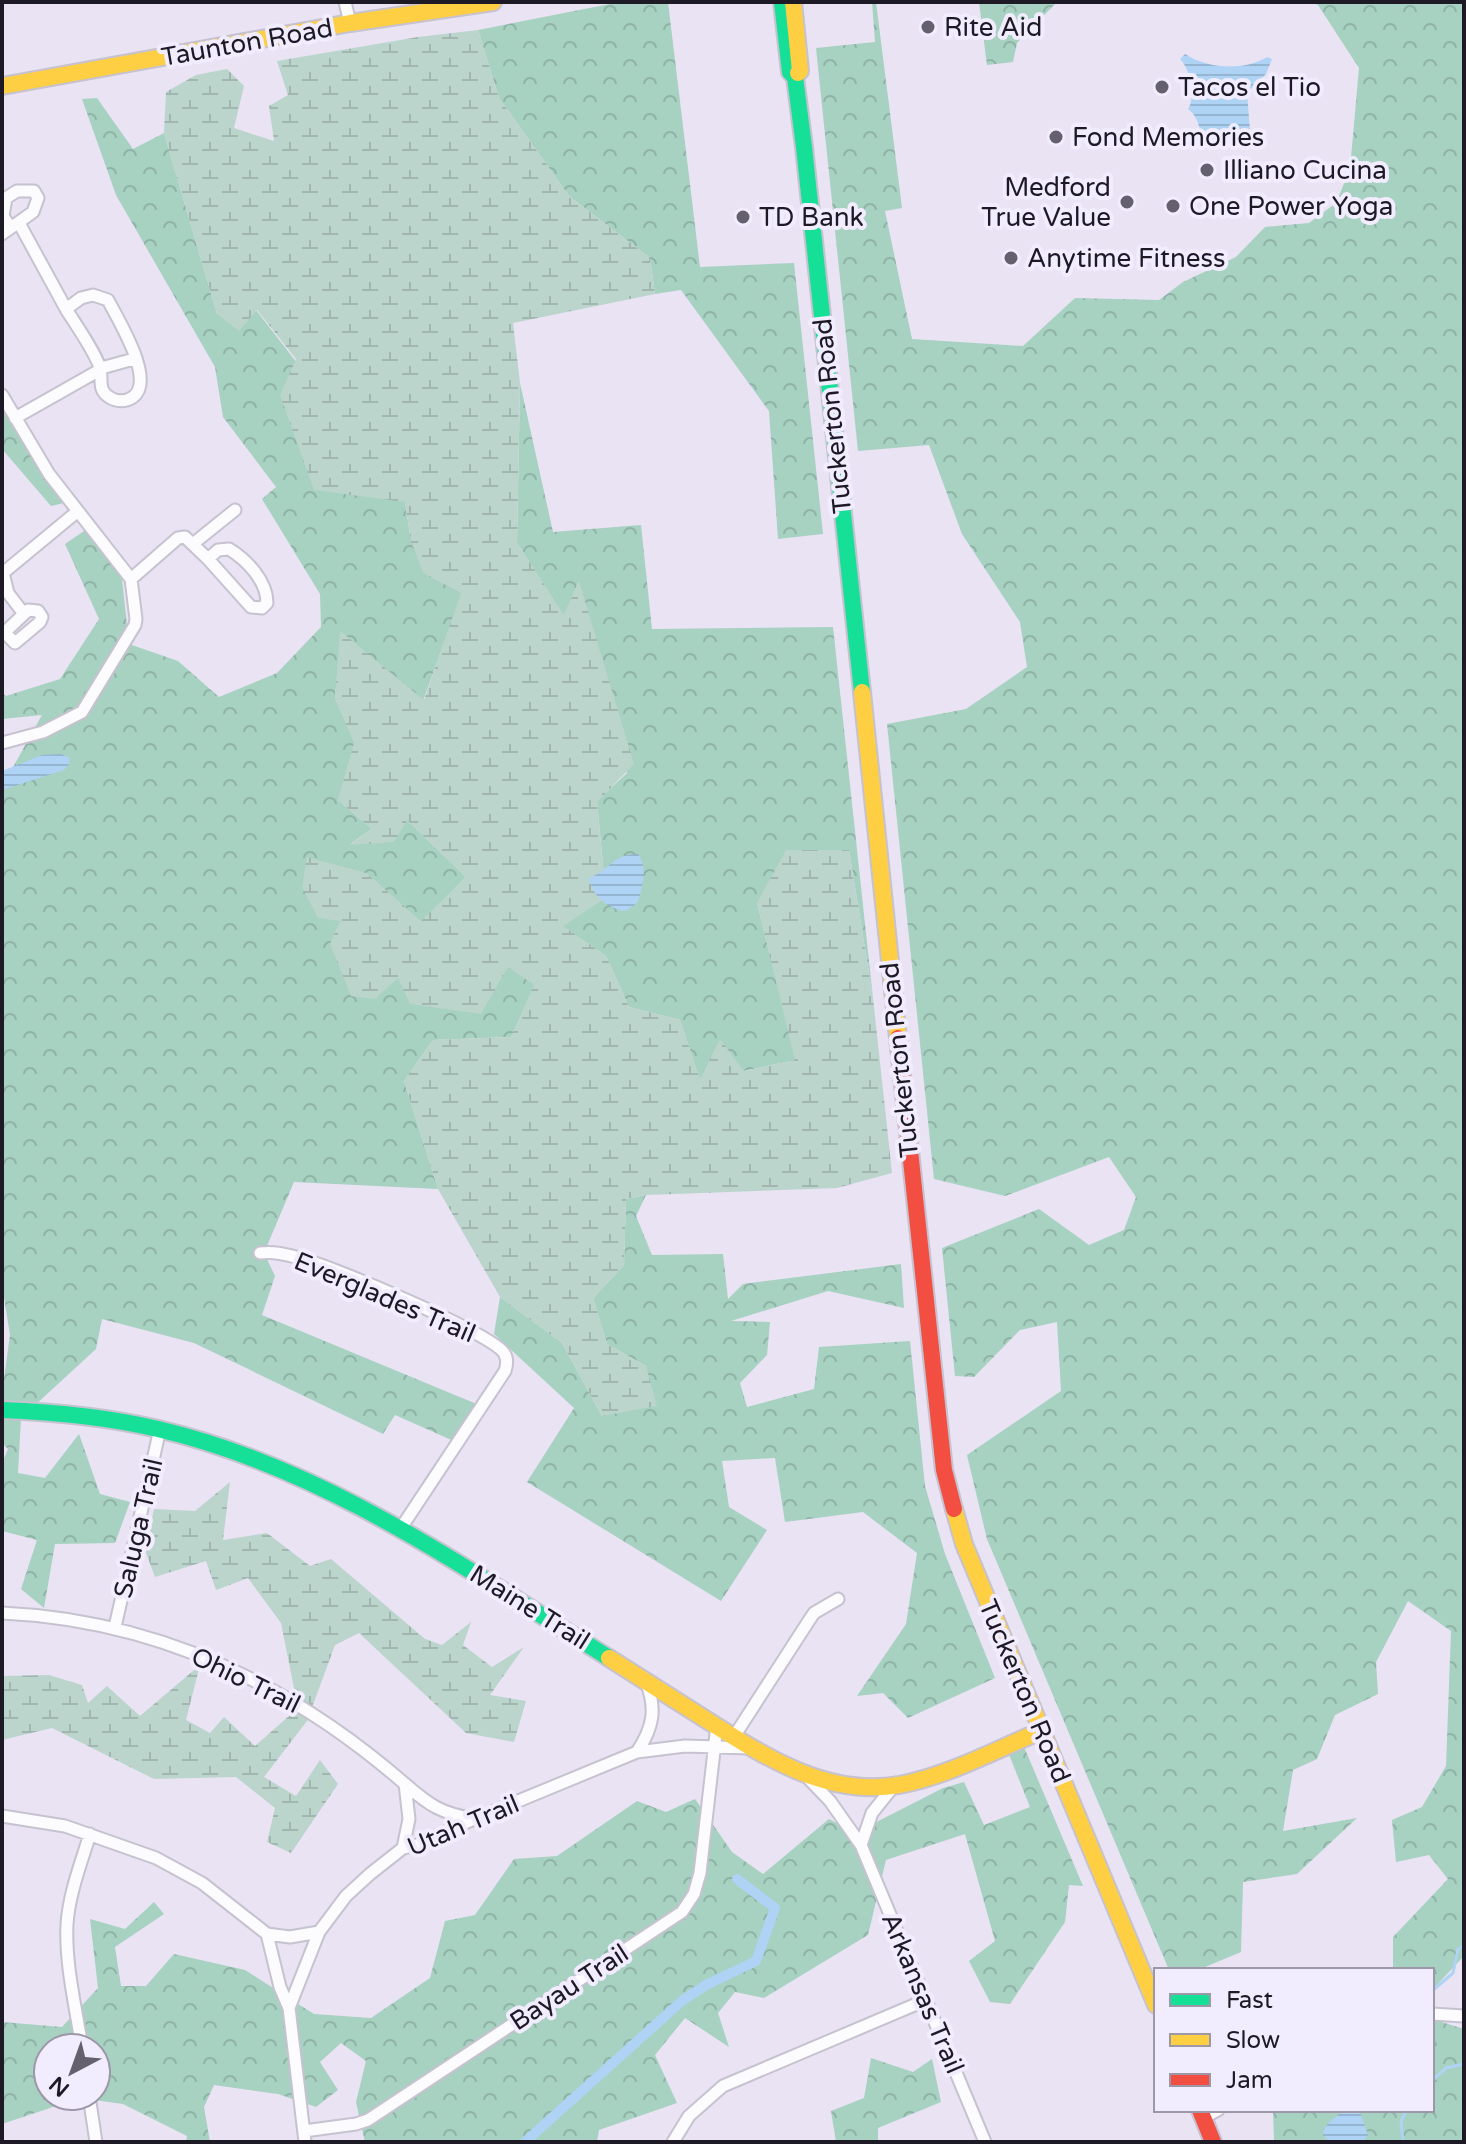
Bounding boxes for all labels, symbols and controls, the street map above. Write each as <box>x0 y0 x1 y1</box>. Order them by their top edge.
street label: Taunton Road <box>159 12 335 73</box>
place label: Rite Aid <box>944 12 1042 43</box>
marker: Rite Aid <box>919 18 937 36</box>
place label: Tacos el Tio <box>1178 72 1321 103</box>
marker: Tacos el Tio <box>1153 78 1171 96</box>
place label: Fond Memories <box>1072 122 1264 153</box>
marker: Fond Memories <box>1047 128 1065 146</box>
place label: Illiano Cucina <box>1223 155 1387 186</box>
marker: Illiano Cucina <box>1198 161 1216 179</box>
place label: Medford True Value <box>981 172 1111 233</box>
place label: One Power Yoga <box>1189 191 1393 222</box>
marker: Medford True Value <box>1118 193 1136 211</box>
marker: One Power Yoga <box>1164 197 1182 215</box>
place label: TD Bank <box>759 202 864 233</box>
marker: TD Bank <box>734 208 752 226</box>
place label: Anytime Fitness <box>1027 243 1226 274</box>
marker: Anytime Fitness <box>1002 249 1020 267</box>
street label: Tuckerton Road <box>807 317 858 515</box>
street label: Tuckerton Road <box>874 961 925 1159</box>
street label: Everglades Trail <box>290 1245 480 1350</box>
street label: Saluga Trail <box>107 1455 170 1601</box>
street label: Maine Trail <box>464 1558 595 1656</box>
street label: Tuckerton Road <box>972 1595 1077 1787</box>
street label: Ohio Trail <box>186 1641 305 1720</box>
street label: Utah Trail <box>403 1788 524 1863</box>
street label: Arkansas Trail <box>875 1908 970 2078</box>
street label: Bayau Trail <box>504 1938 634 2037</box>
legend <box>1154 1968 1434 2112</box>
text: Fast <box>1226 1986 1273 2015</box>
text: Slow <box>1226 2026 1280 2055</box>
north arrow <box>32 2032 112 2112</box>
text: Jam <box>1226 2066 1273 2095</box>
text: N <box>44 2071 75 2102</box>

